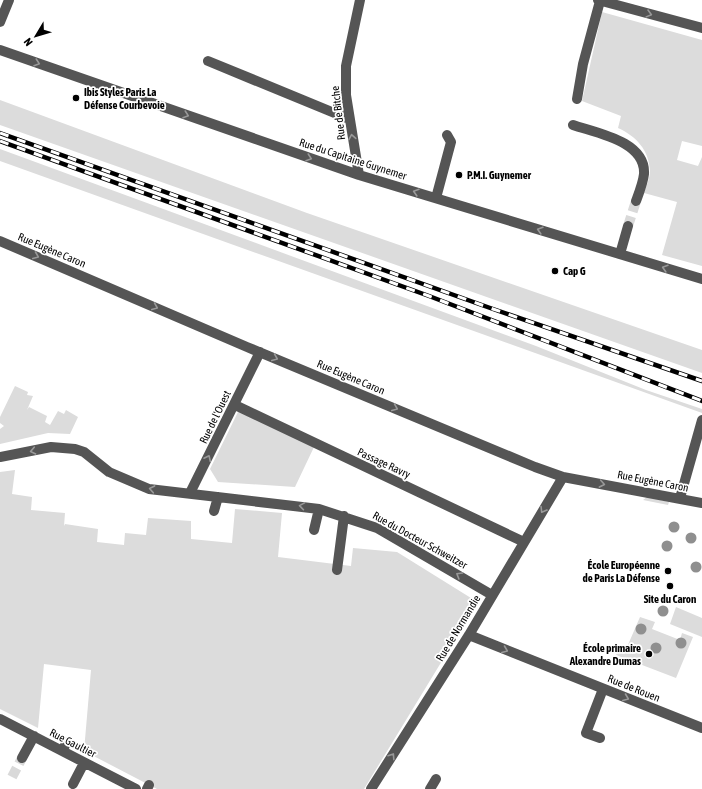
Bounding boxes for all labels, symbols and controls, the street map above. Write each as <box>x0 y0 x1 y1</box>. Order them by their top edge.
one-way arrow <box>645 9 652 18</box>
north arrow <box>16 16 56 56</box>
text: N <box>21 36 35 48</box>
one-way arrow <box>33 58 40 66</box>
street label: Rue de Bitche <box>329 85 347 141</box>
place label: Ibis Styles Paris La Défense Courbevoie <box>84 86 165 111</box>
marker: Ibis Styles Paris La Défense Courbevoie <box>71 93 81 103</box>
one-way arrow <box>182 110 189 118</box>
one-way arrow <box>349 134 357 140</box>
street label: Rue du Capitaine Guynemer <box>298 136 409 182</box>
one-way arrow <box>305 153 312 161</box>
place label: P.M.I. Guynemer <box>467 169 532 181</box>
marker: P.M.I. Guynemer <box>454 170 464 180</box>
one-way arrow <box>413 188 420 197</box>
one-way arrow <box>537 226 544 235</box>
street label: Rue Eugène Caron <box>16 230 88 270</box>
one-way arrow <box>31 251 39 259</box>
one-way arrow <box>661 264 668 273</box>
place label: Cap G <box>563 265 586 277</box>
marker: Cap G <box>550 266 560 276</box>
one-way arrow <box>152 303 159 311</box>
one-way arrow <box>271 354 278 362</box>
street label: Rue Eugène Caron <box>315 357 387 397</box>
street label: Rue de l'Ouest <box>197 389 233 445</box>
one-way arrow <box>391 404 398 412</box>
street label: Passage Ravry <box>356 445 413 481</box>
one-way arrow <box>30 446 36 454</box>
one-way arrow <box>204 455 211 462</box>
street label: Rue Eugène Caron <box>616 468 690 494</box>
one-way arrow <box>599 479 605 487</box>
one-way arrow <box>149 485 155 494</box>
one-way arrow <box>299 502 305 511</box>
one-way arrow <box>541 506 548 513</box>
street label: Rue du Docteur Schweitzer <box>371 509 470 571</box>
place label: École Européenne de Paris La Défense <box>583 559 660 584</box>
marker: École Européenne de Paris La Défense <box>663 566 673 576</box>
one-way arrow <box>456 572 463 579</box>
marker: Site du Caron <box>665 581 675 591</box>
street label: Rue de Normandie <box>434 593 482 663</box>
place label: Site du Caron <box>644 593 696 605</box>
place label: École primaire Alexandre Dumas <box>569 642 641 667</box>
one-way arrow <box>501 645 509 653</box>
marker: École primaire Alexandre Dumas <box>644 649 654 659</box>
street label: Rue de Rouen <box>606 672 662 704</box>
one-way arrow <box>621 693 629 701</box>
street label: Rue Gaultier <box>48 726 99 760</box>
one-way arrow <box>387 753 395 760</box>

